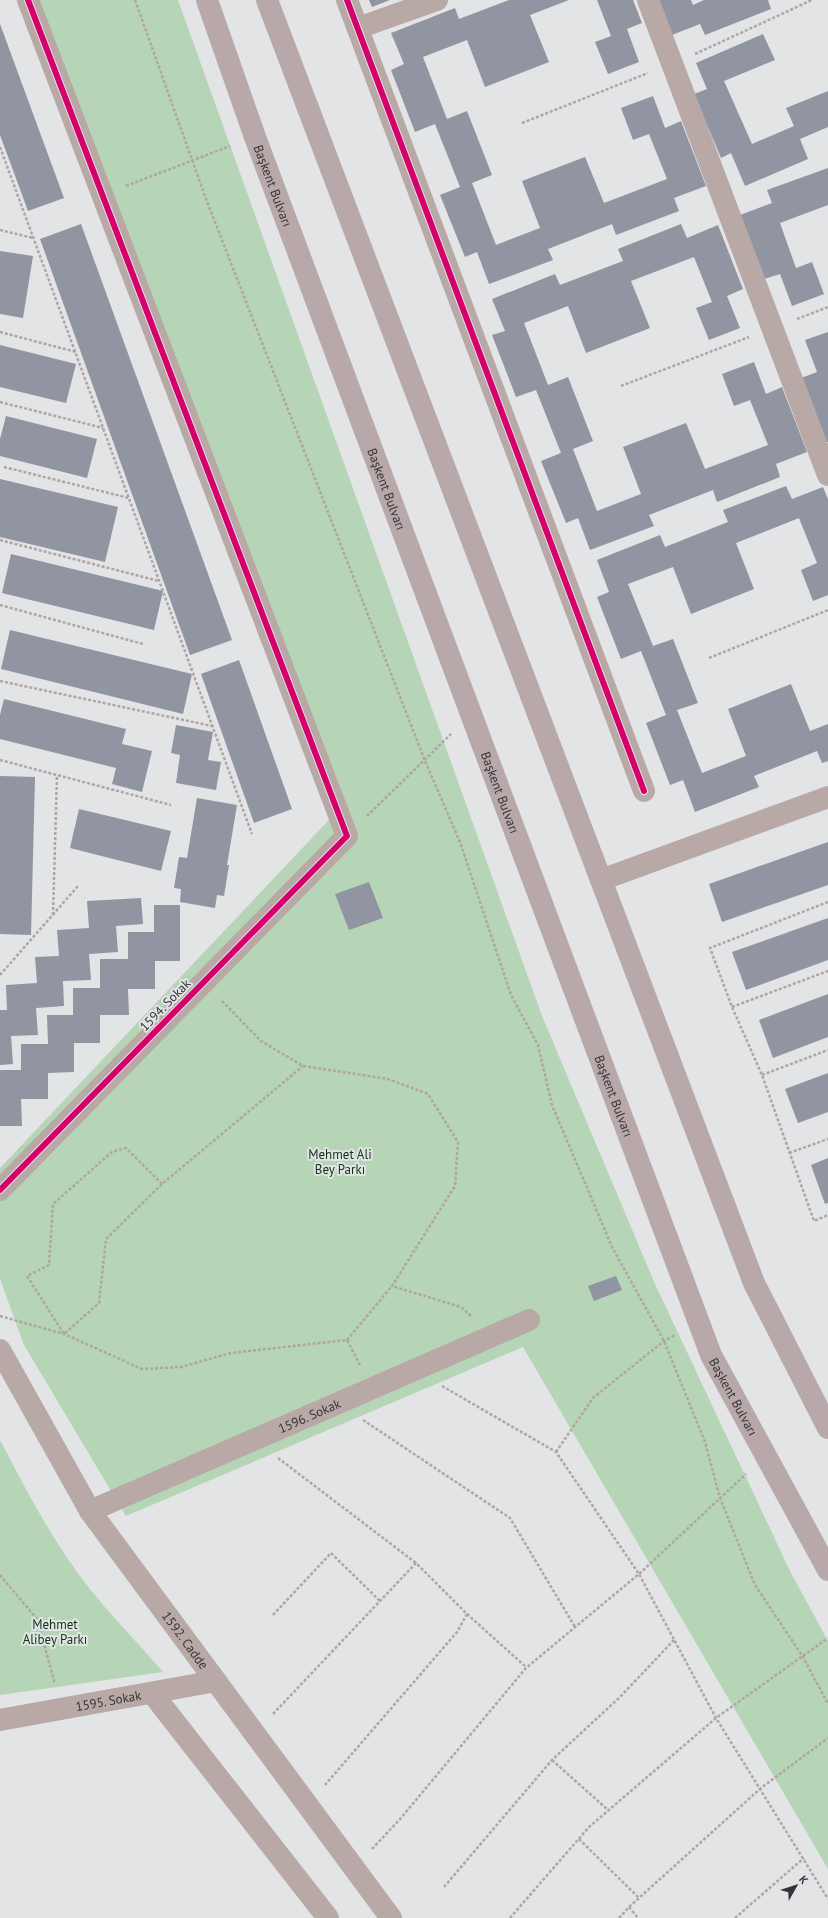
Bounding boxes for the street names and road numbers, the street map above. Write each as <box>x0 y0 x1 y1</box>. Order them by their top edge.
street label: Başkent Bulvarı <box>250 142 296 229</box>
street label: Başkent Bulvarı <box>364 446 410 532</box>
street label: Başkent Bulvarı <box>477 749 523 836</box>
street label: 1594. Sokak <box>136 975 195 1035</box>
street label: Başkent Bulvarı <box>591 1052 637 1139</box>
street label: Başkent Bulvarı <box>706 1355 762 1438</box>
street label: 1596. Sokak <box>275 1394 344 1437</box>
street label: 1592. Cadde <box>158 1608 212 1672</box>
street label: 1595. Sokak <box>74 1686 143 1715</box>

